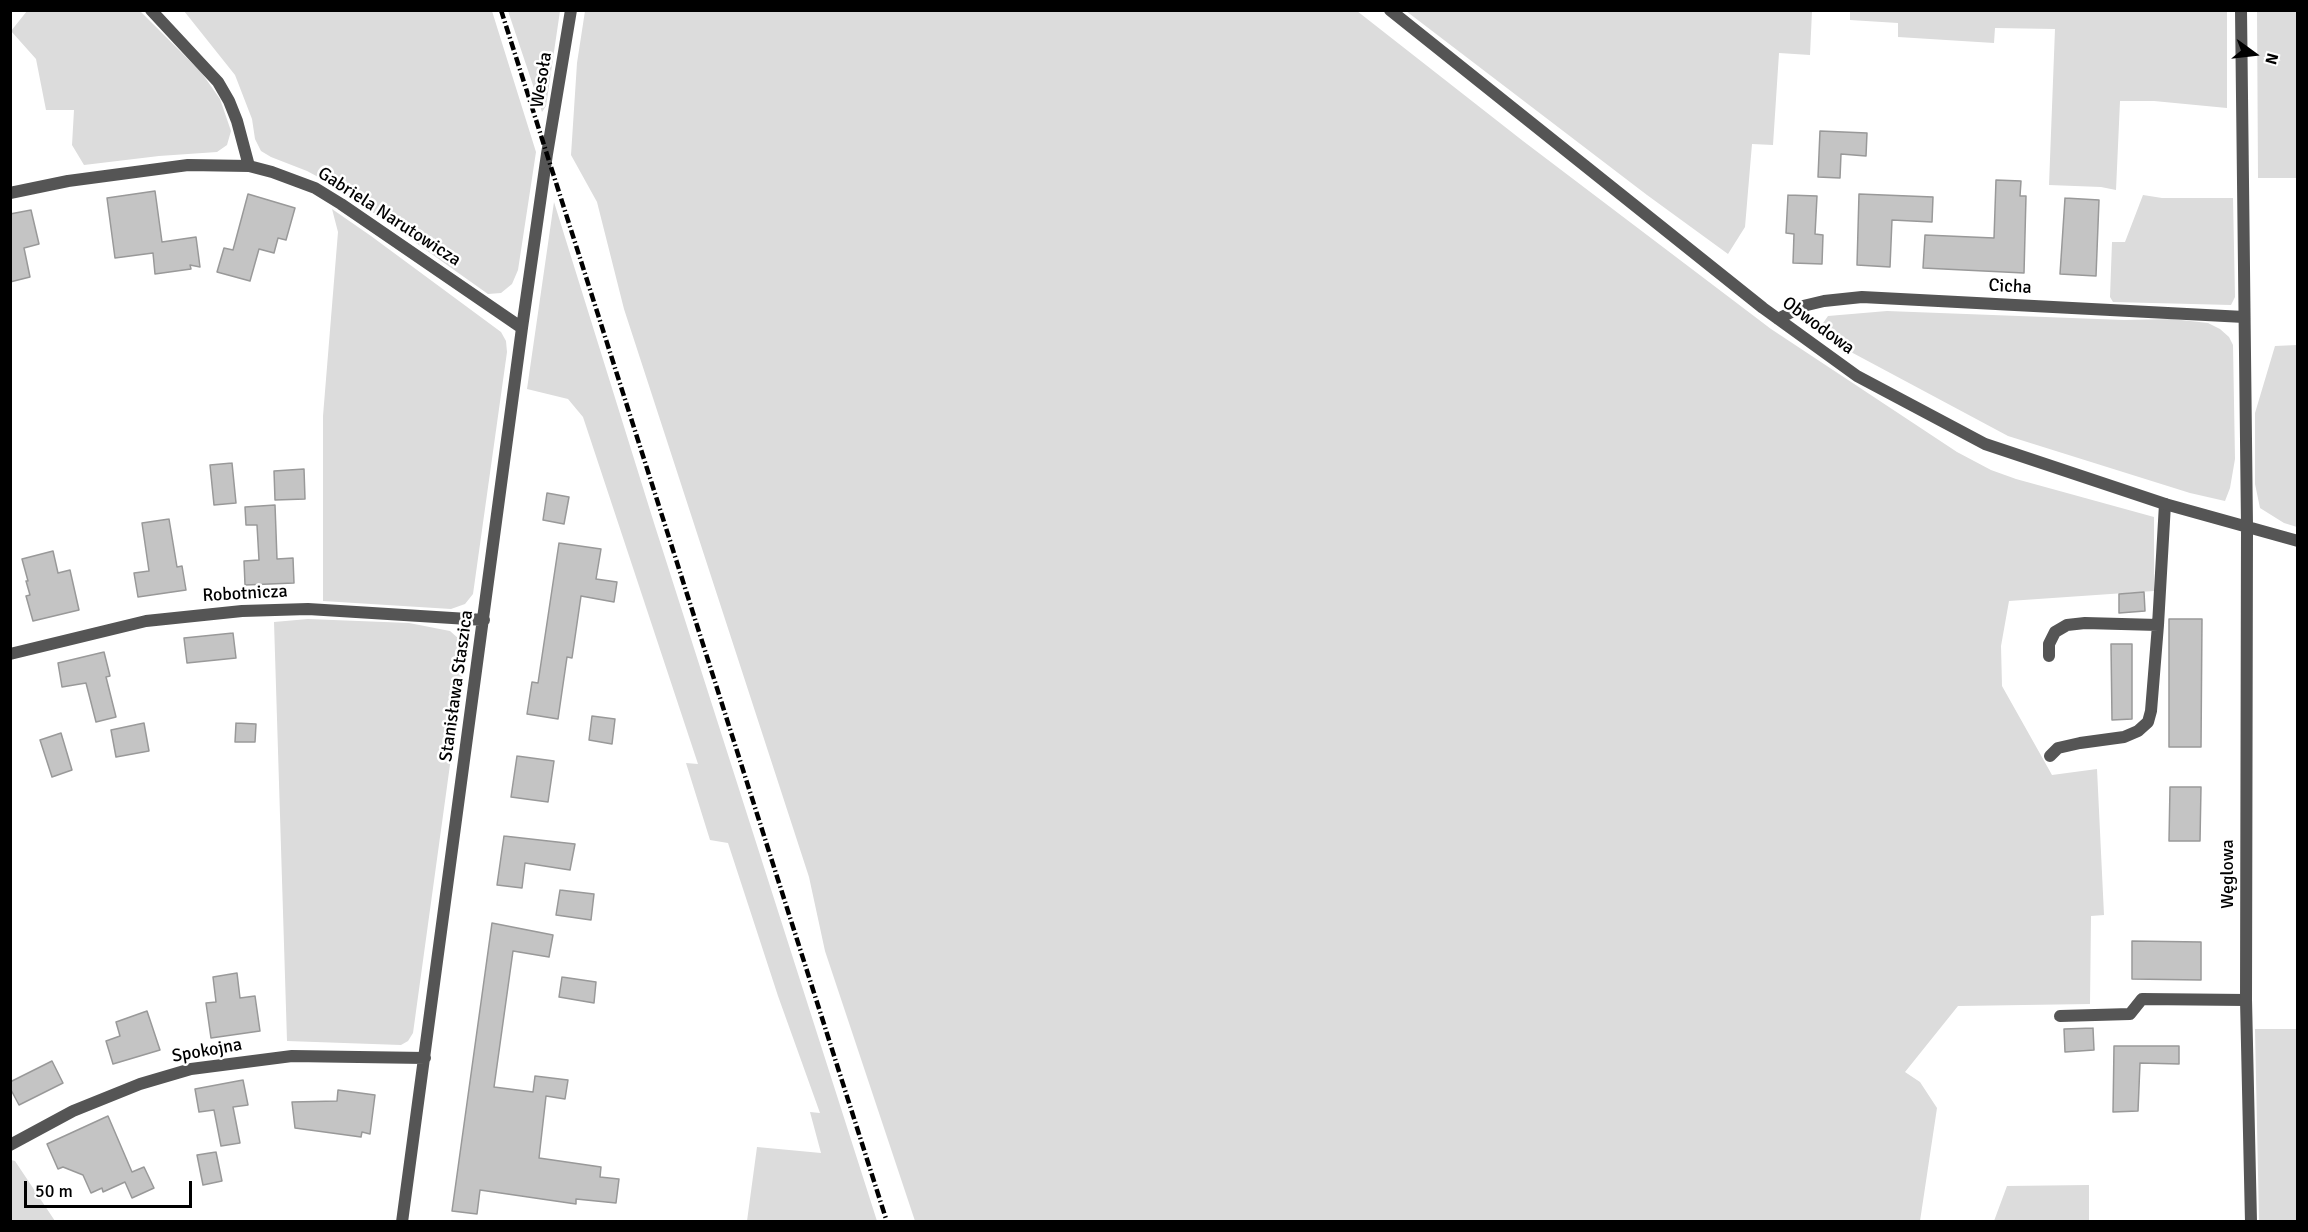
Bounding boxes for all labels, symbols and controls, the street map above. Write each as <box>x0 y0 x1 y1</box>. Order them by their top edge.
north arrow <box>2224 24 2284 84</box>
street label: Wesoła <box>527 51 557 109</box>
text: N <box>2260 51 2282 67</box>
street label: Gabriela Narutowicza <box>313 163 465 271</box>
street label: Cicha <box>1988 275 2032 299</box>
street label: Obwodowa <box>1778 293 1858 359</box>
street label: Robotnicza <box>202 581 288 607</box>
street label: Stanisława Staszica <box>436 609 478 763</box>
street label: Węglowa <box>2217 839 2239 909</box>
street label: Spokojna <box>170 1034 244 1068</box>
scale bar <box>27 1169 195 1207</box>
text: 50 m <box>35 1180 73 1202</box>

